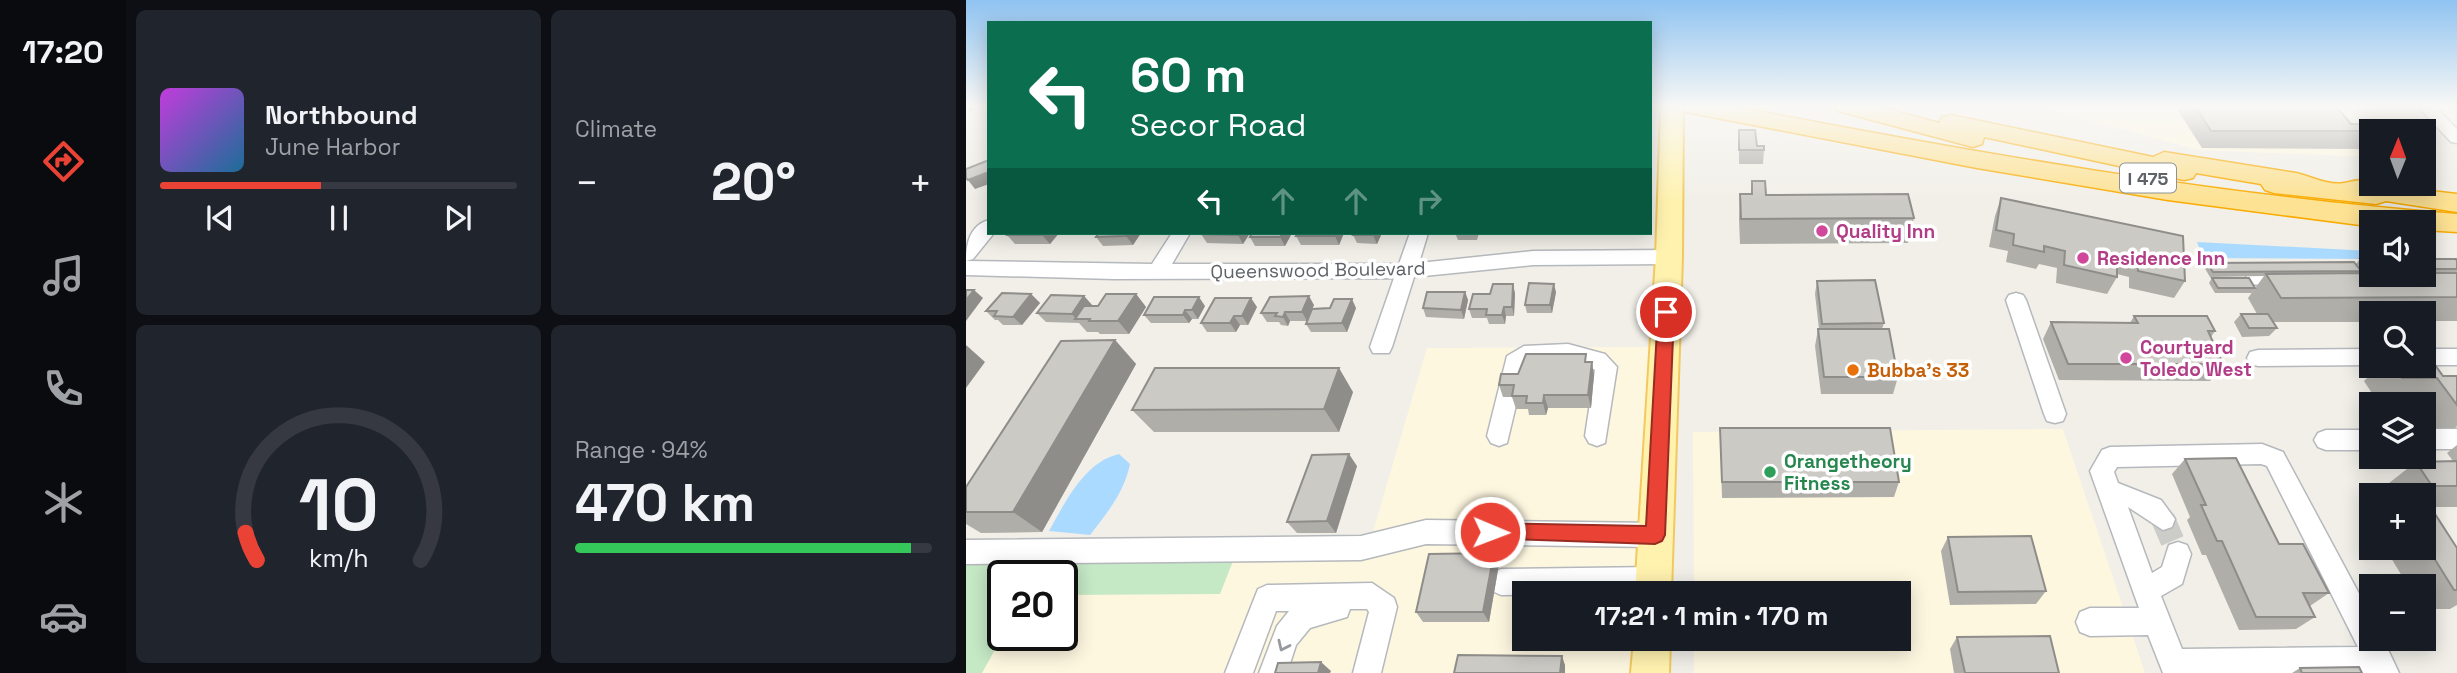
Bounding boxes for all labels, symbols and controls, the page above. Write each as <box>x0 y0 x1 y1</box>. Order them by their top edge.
text: 17:20 <box>22 32 104 72</box>
text: 60 m <box>1130 44 1246 106</box>
icon: left <box>1015 49 1106 140</box>
text: Northbound <box>265 98 418 132</box>
text: Secor Road <box>1130 105 1306 145</box>
text: Climate <box>575 114 657 144</box>
north arrow <box>2359 119 2436 196</box>
map controls <box>2359 119 2436 651</box>
text: June Harbor <box>265 132 400 162</box>
icon: directions <box>39 137 88 186</box>
text: 20° <box>711 149 796 215</box>
text: − <box>575 159 599 207</box>
text: + <box>908 159 932 207</box>
road number: I 475 <box>2120 163 2176 192</box>
icon: left <box>1191 182 1229 220</box>
icon: ahead <box>1264 182 1302 220</box>
icon: ahead <box>1337 182 1375 220</box>
icon: right <box>1410 182 1448 220</box>
icon: previous <box>201 199 239 237</box>
icon: pause <box>320 199 358 237</box>
icon: next <box>439 199 477 237</box>
button: sound <box>2359 210 2436 287</box>
place label: Quality Inn <box>1836 219 1935 244</box>
marker: Quality Inn <box>1814 223 1830 239</box>
place label: Residence Inn <box>2097 246 2225 271</box>
marker: Residence Inn <box>2075 250 2091 266</box>
icon: music <box>39 251 88 300</box>
street label: Queenswood Boulevard <box>1210 256 1426 284</box>
pin <box>1636 282 1696 342</box>
icon: arrive <box>1647 293 1685 331</box>
button: search <box>2359 301 2436 378</box>
place label: Courtyard Toledo West <box>2140 335 2252 382</box>
marker: Courtyard Toledo West <box>2118 350 2134 366</box>
place label: Bubba's 33 <box>1867 358 1969 383</box>
marker: Bubba's 33 <box>1845 362 1861 378</box>
icon: phone <box>39 364 88 413</box>
button: layers <box>2359 392 2436 469</box>
text: Range · 94% <box>575 435 708 465</box>
place label: Orangetheory Fitness <box>1784 449 1912 496</box>
text: 10 <box>298 458 379 551</box>
marker: Orangetheory Fitness <box>1762 464 1778 480</box>
text: 470 km <box>575 470 755 536</box>
icon: climate <box>39 478 88 527</box>
button: + <box>2359 483 2436 560</box>
position arrow <box>1453 495 1527 569</box>
text: km/h <box>309 542 368 574</box>
speed limit sign: 20 <box>987 560 1078 651</box>
button: − <box>2359 574 2436 651</box>
icon: car <box>39 592 88 641</box>
text: 17:21 · 1 min · 170 m <box>1594 599 1829 633</box>
one-way arrow <box>1277 638 1291 651</box>

